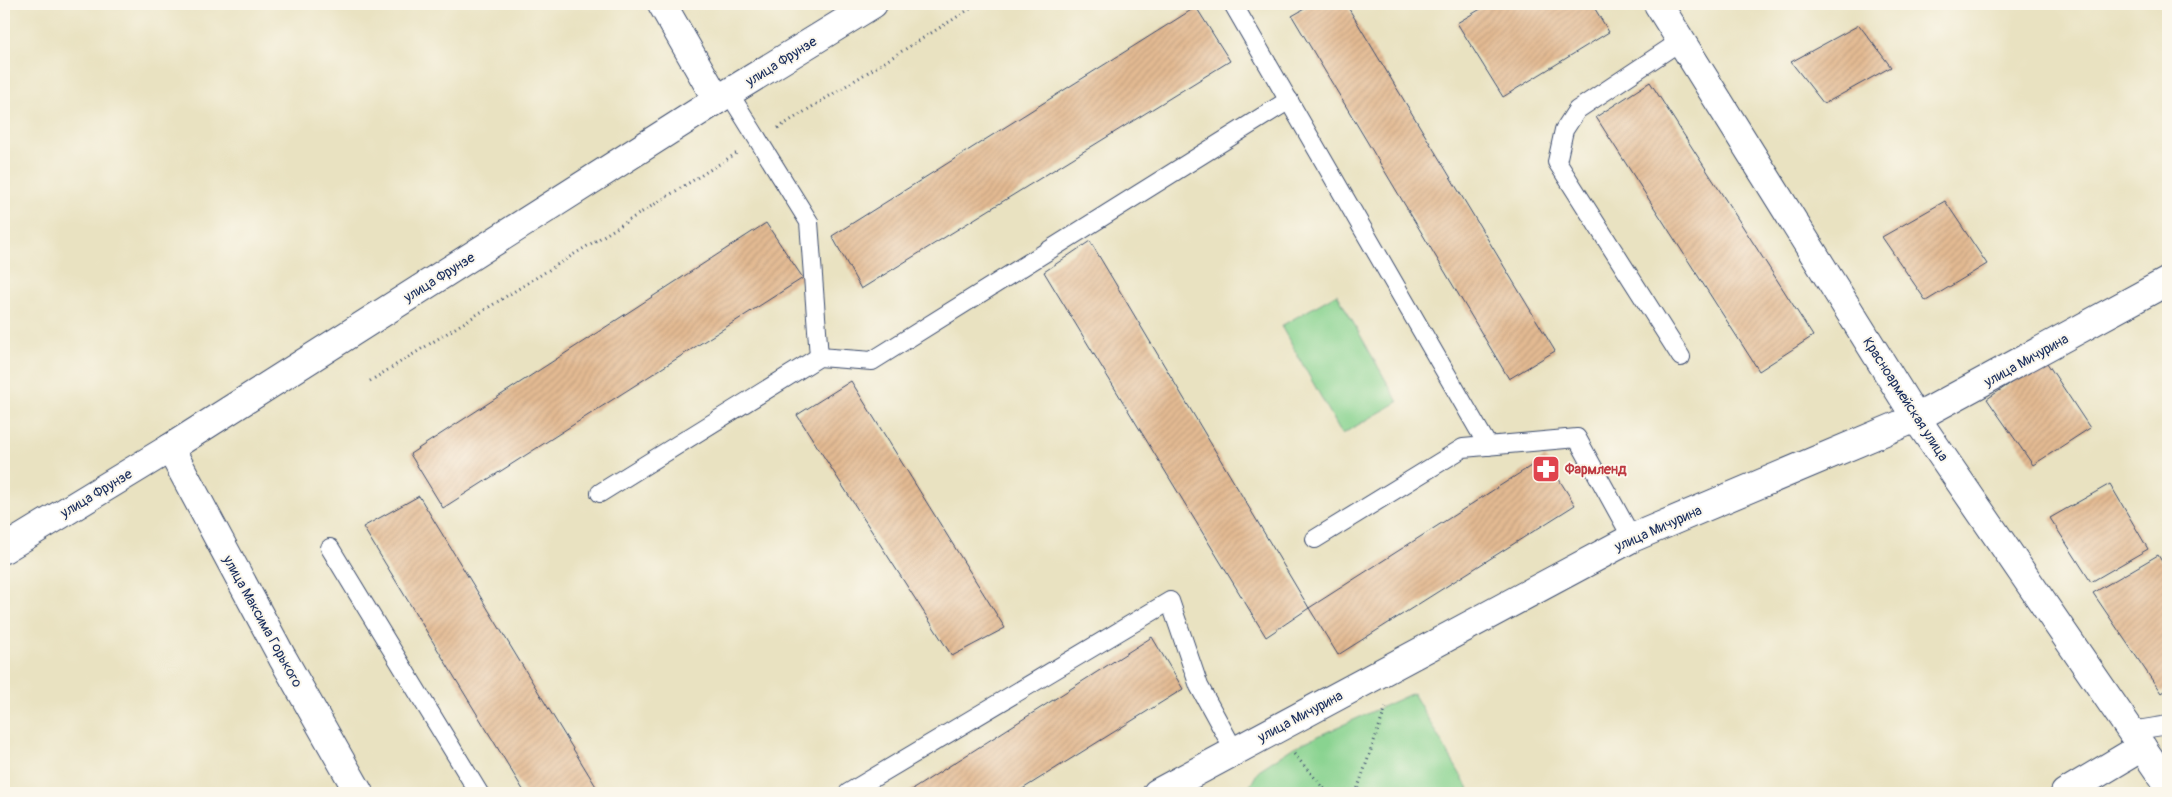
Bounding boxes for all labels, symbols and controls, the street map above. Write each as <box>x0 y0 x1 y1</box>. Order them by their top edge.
street label: улица Фрунзе <box>742 33 820 90</box>
street label: улица Фрунзе <box>400 249 478 306</box>
street label: улица Мичурина <box>1980 330 2071 391</box>
street label: Красноармейская улица <box>1859 334 1952 464</box>
pharmacy icon: Фармленд <box>1531 454 1561 484</box>
place label: Фармленд <box>1564 461 1627 478</box>
street label: улица Фрунзе <box>57 465 135 522</box>
street label: улица Мичурина <box>1611 502 1704 556</box>
street label: улица Максима Горького <box>219 551 306 691</box>
street label: улица Мичурина <box>1254 687 1346 746</box>

